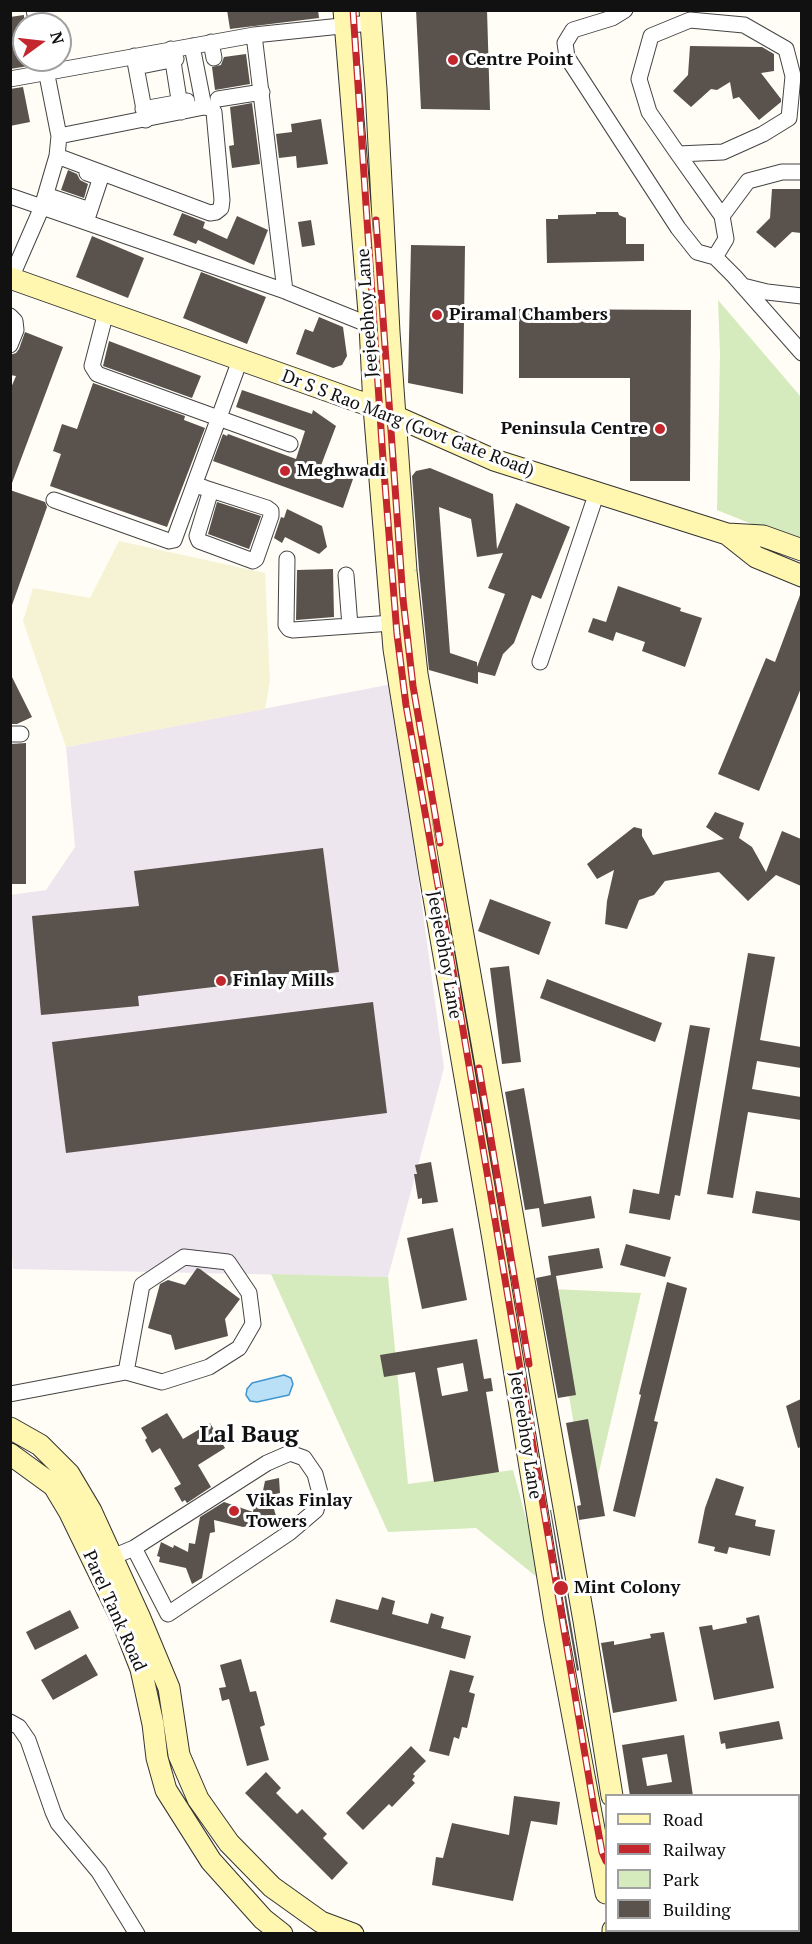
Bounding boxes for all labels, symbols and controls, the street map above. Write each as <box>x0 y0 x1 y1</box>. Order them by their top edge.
north arrow <box>12 12 72 72</box>
text: N <box>45 29 70 47</box>
place label: Centre Point <box>465 49 574 71</box>
marker: Centre Point <box>446 53 460 67</box>
street label: Jeejeebhoy Lane <box>353 248 383 378</box>
place label: Piramal Chambers <box>449 304 608 326</box>
marker: Piramal Chambers <box>430 308 444 322</box>
street label: Dr S S Rao Marg (Govt Gate Road) <box>279 366 537 482</box>
place label: Peninsula Centre <box>501 418 648 440</box>
marker: Peninsula Centre <box>653 422 667 436</box>
place label: Meghwadi <box>297 460 386 482</box>
marker: Meghwadi <box>278 464 292 478</box>
street label: Jeejeebhoy Lane <box>422 889 466 1021</box>
place label: Finlay Mills <box>233 970 334 992</box>
marker: Finlay Mills <box>214 974 228 988</box>
street label: Jeejeebhoy Lane <box>504 1369 546 1501</box>
district label: Lal Baug <box>199 1421 299 1449</box>
place label: Vikas Finlay Towers <box>246 1490 352 1532</box>
marker: Vikas Finlay Towers <box>227 1504 241 1518</box>
street label: Parel Tank Road <box>78 1547 150 1675</box>
place label: Mint Colony <box>574 1577 680 1599</box>
marker: Mint Colony <box>552 1579 570 1597</box>
legend <box>605 1794 800 1932</box>
text: Road <box>663 1807 703 1831</box>
text: Railway <box>663 1837 726 1861</box>
text: Park <box>663 1867 699 1891</box>
text: Building <box>663 1897 731 1921</box>

